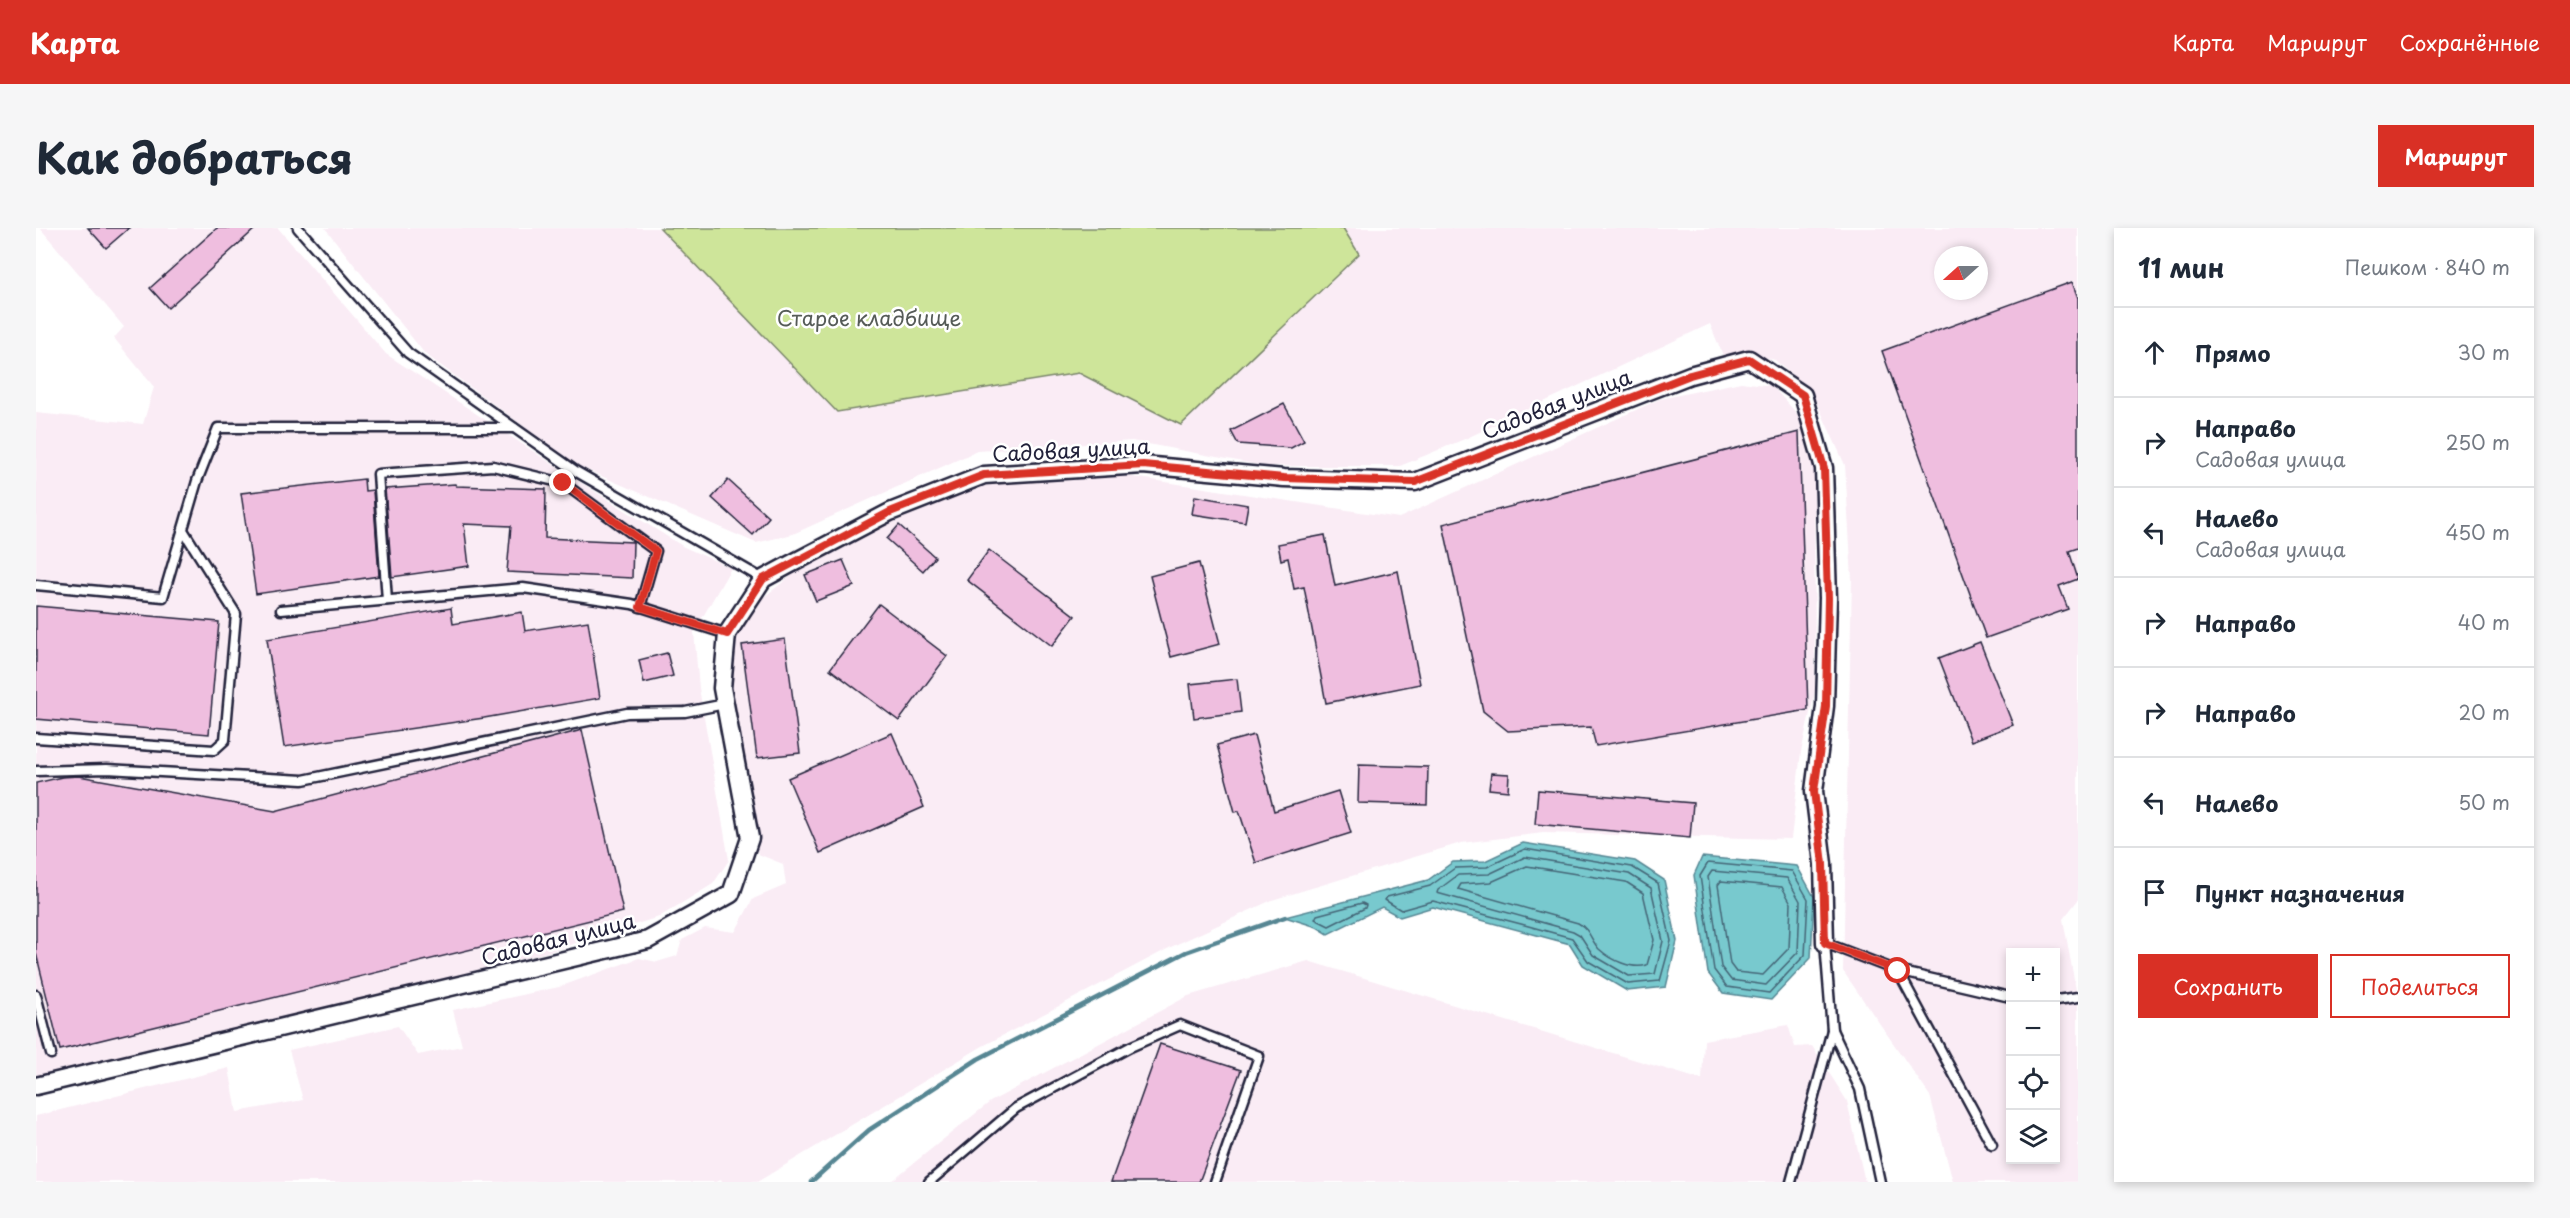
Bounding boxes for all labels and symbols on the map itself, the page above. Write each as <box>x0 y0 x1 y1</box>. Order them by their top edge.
north arrow <box>1934 246 1988 300</box>
park label: Старое кладбище <box>777 301 961 333</box>
street label: Садовая улица <box>1477 359 1636 446</box>
street label: Садовая улица <box>991 429 1152 469</box>
route end <box>549 469 575 495</box>
street label: Садовая улица <box>477 903 639 973</box>
route start <box>1884 957 1910 983</box>

